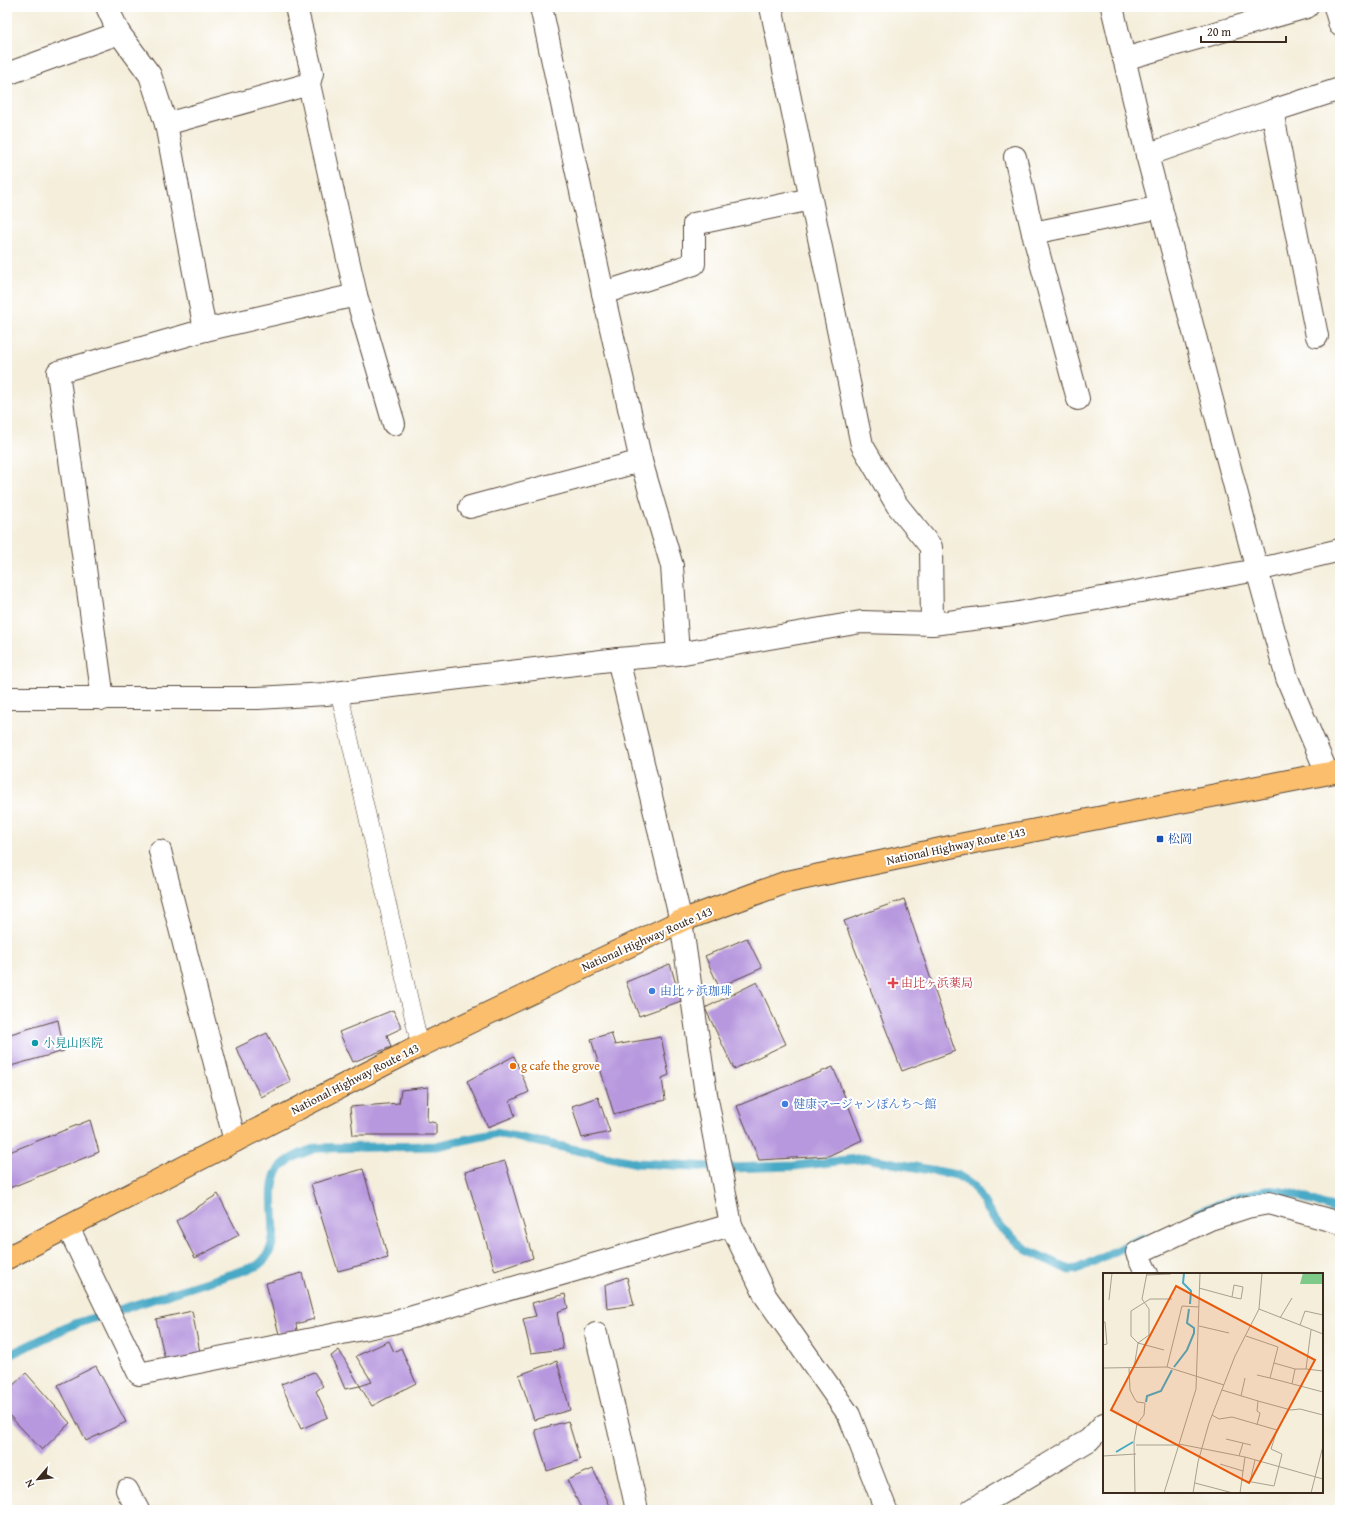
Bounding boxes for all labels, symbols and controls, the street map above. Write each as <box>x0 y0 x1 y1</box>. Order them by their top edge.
scale bar <box>1201 18 1286 44</box>
text: 20 m <box>1207 23 1231 40</box>
street label: National Highway Route 143 <box>885 822 1027 869</box>
place label: 松岡 <box>1168 830 1192 847</box>
marker: 松岡 <box>1155 834 1165 844</box>
street label: National Highway Route 143 <box>579 902 715 975</box>
place label: 由比ヶ浜薬局 <box>901 974 973 991</box>
marker: 由比ヶ浜薬局 <box>888 978 898 988</box>
place label: 由比ヶ浜珈琲 <box>660 982 732 999</box>
marker: 由比ヶ浜珈琲 <box>647 986 657 996</box>
place label: 小見山医院 <box>43 1034 103 1051</box>
marker: 小見山医院 <box>30 1038 40 1048</box>
street label: National Highway Route 143 <box>288 1039 422 1118</box>
place label: g cafe the grove <box>521 1057 600 1074</box>
marker: g cafe the grove <box>508 1061 518 1071</box>
place label: 健康マージャンぽんち～館 <box>793 1095 937 1112</box>
marker: 健康マージャンぽんち～館 <box>780 1099 790 1109</box>
inset map <box>1103 1273 1323 1493</box>
north arrow <box>18 1459 58 1499</box>
text: N <box>20 1476 38 1491</box>

